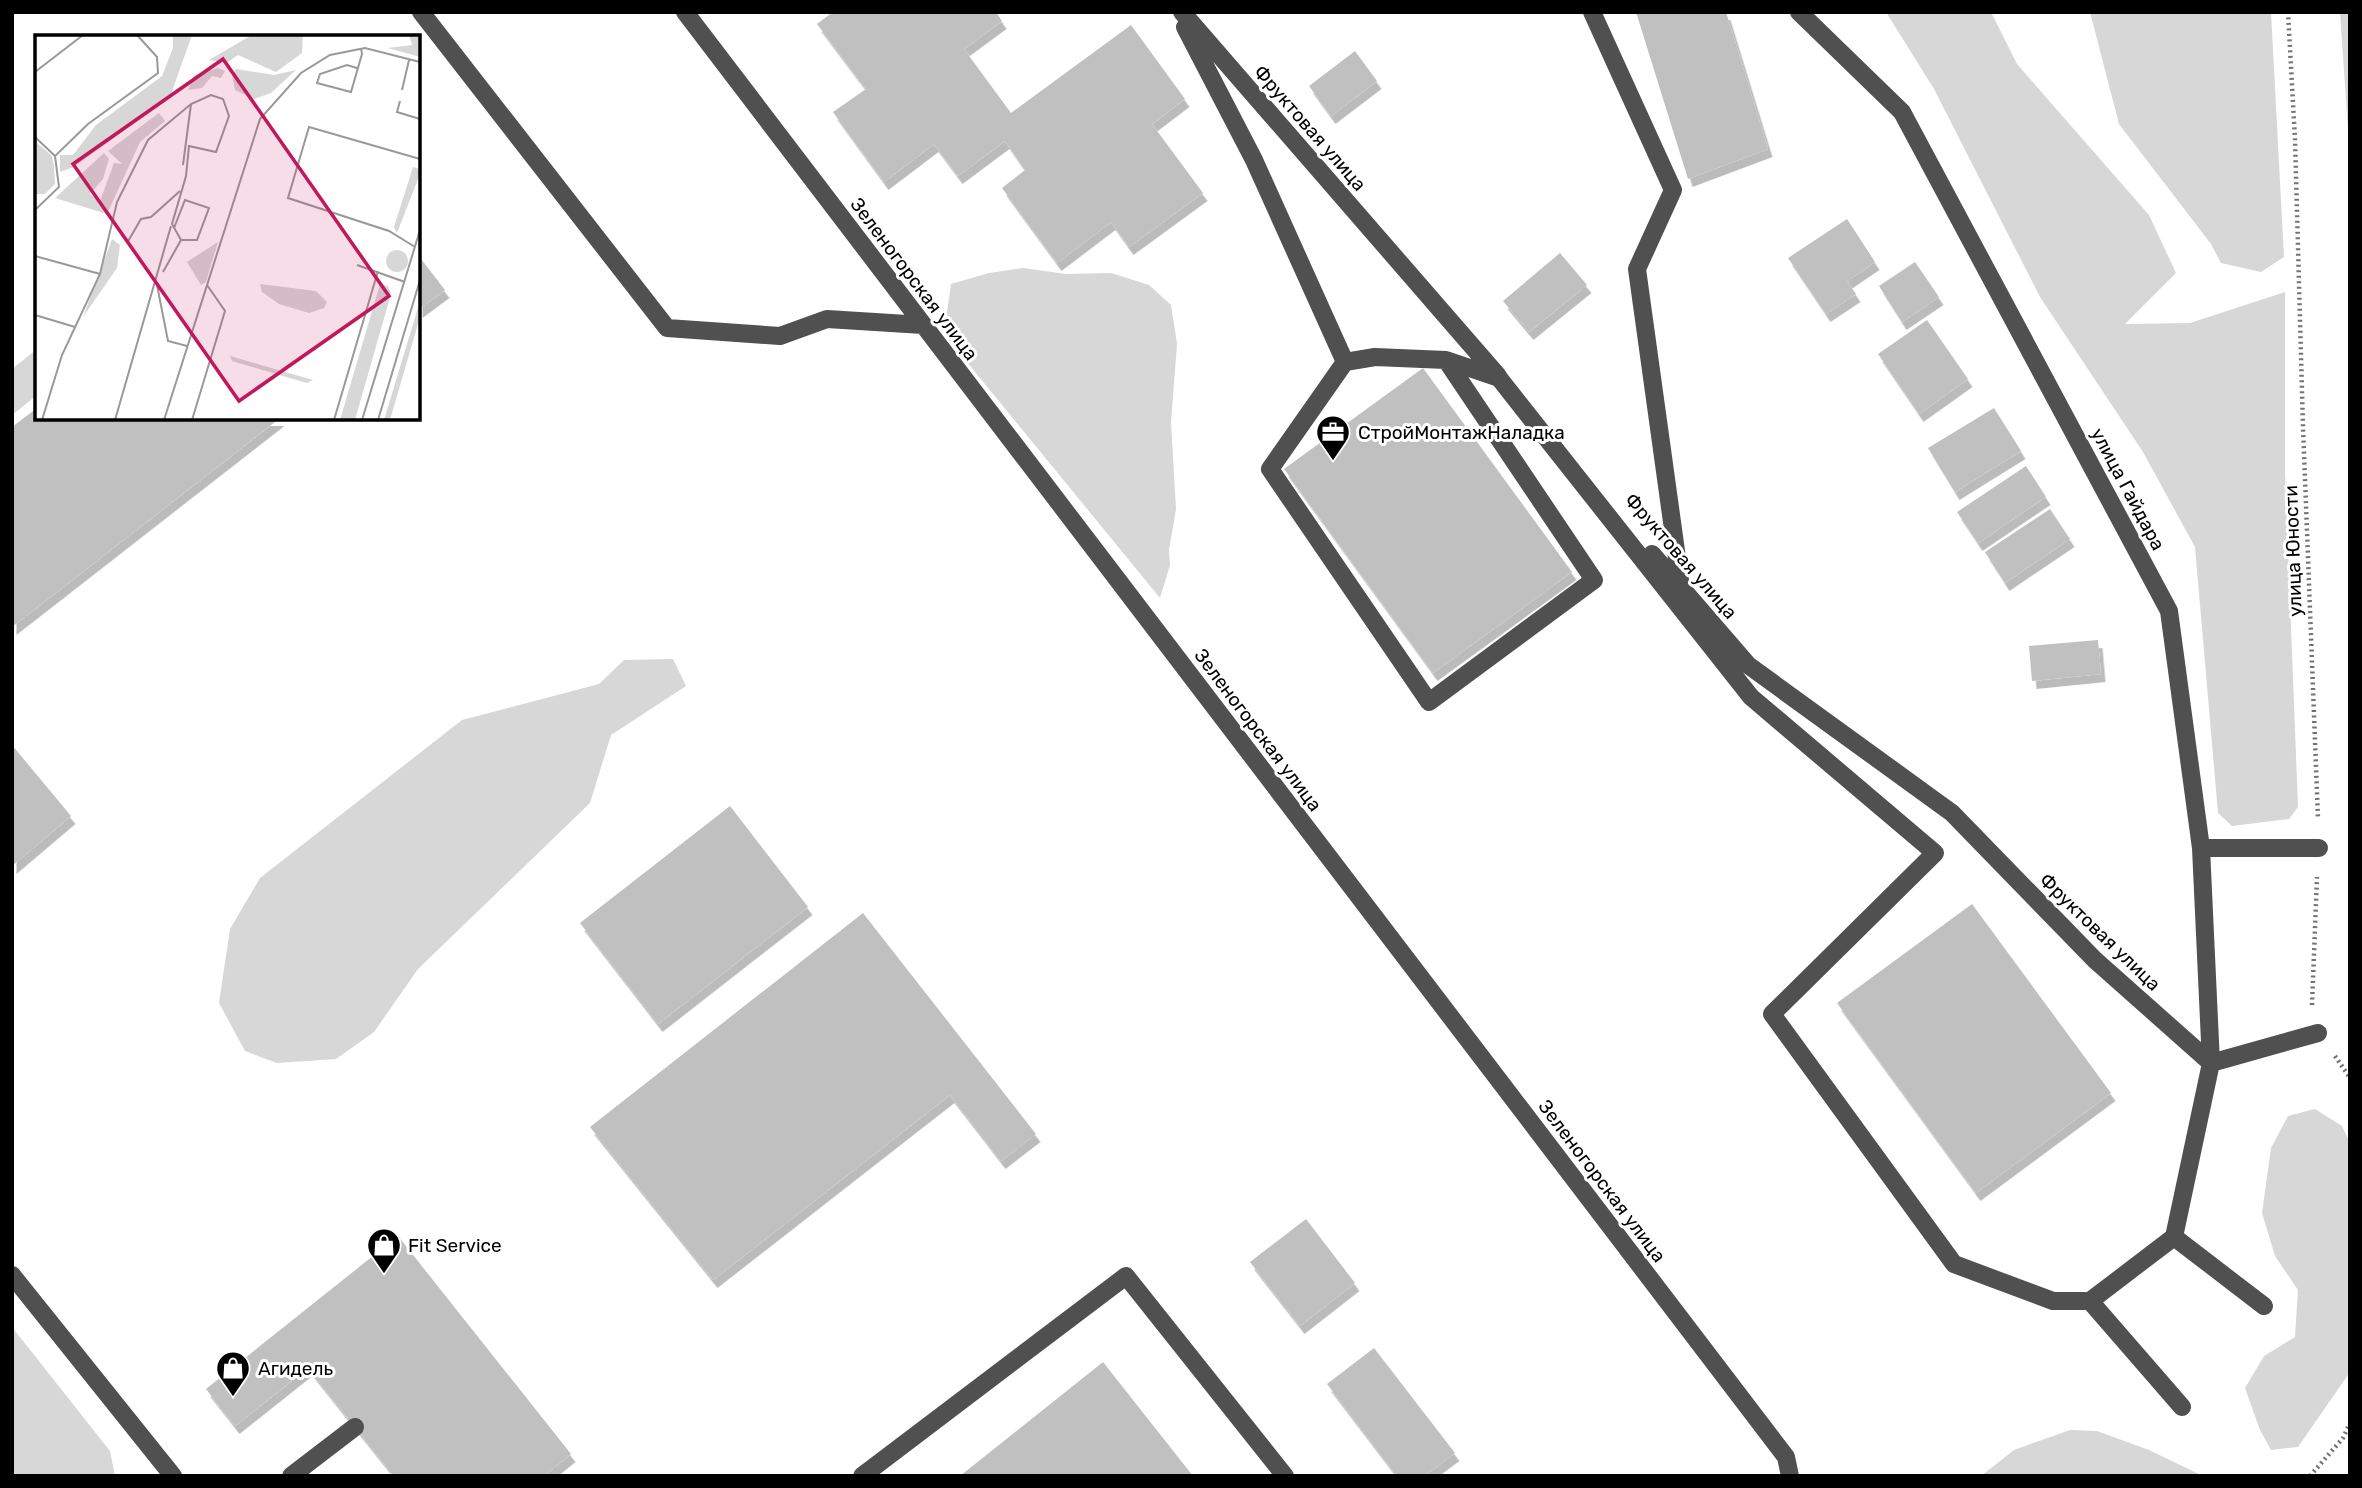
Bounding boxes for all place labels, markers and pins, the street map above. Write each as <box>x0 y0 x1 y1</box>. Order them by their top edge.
office icon: СтройМонтажНаладка <box>1314 413 1352 462</box>
place label: СтройМонтажНаладка <box>1358 421 1565 444</box>
shop icon: Fit Service <box>365 1226 403 1275</box>
place label: Fit Service <box>408 1234 502 1257</box>
shop icon: Агидель <box>214 1349 252 1398</box>
place label: Агидель <box>258 1357 333 1380</box>

